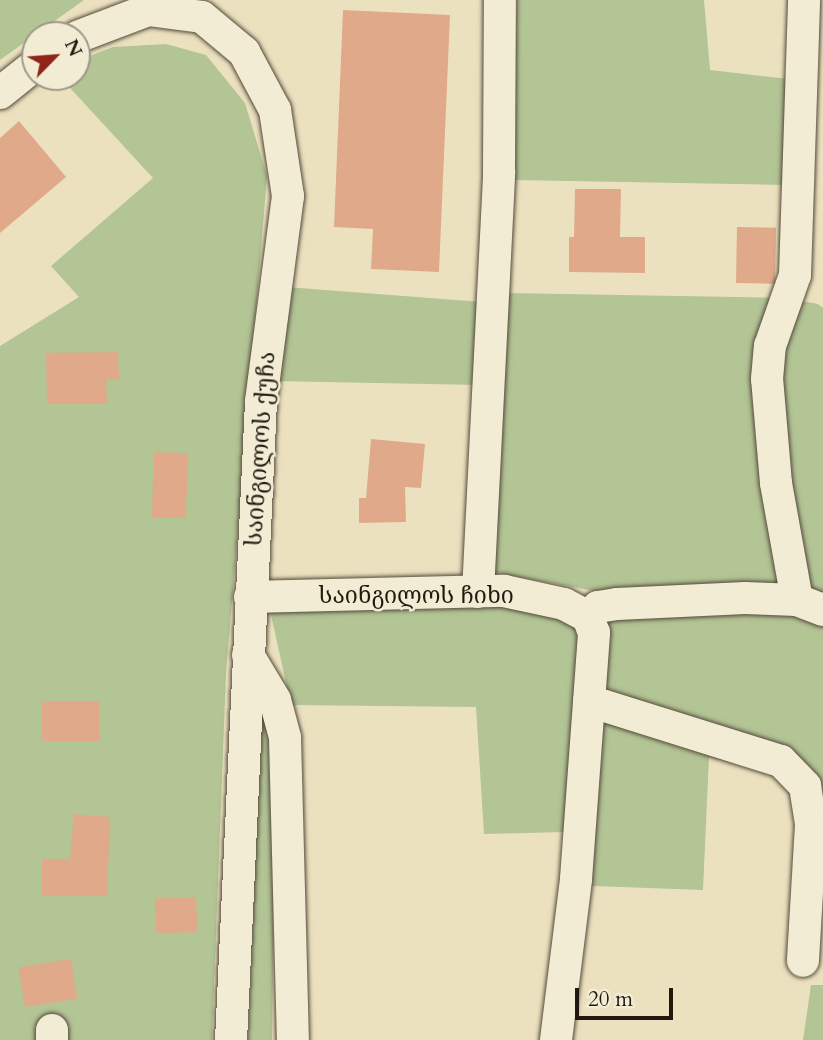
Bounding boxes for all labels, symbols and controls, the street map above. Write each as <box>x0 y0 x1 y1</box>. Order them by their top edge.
north arrow <box>21 21 91 91</box>
text: N <box>58 35 88 61</box>
street label: საინგილოს ქუჩა <box>240 351 282 547</box>
street label: საინგილოს ჩიხი <box>318 582 514 610</box>
scale bar <box>578 974 676 1018</box>
text: 20 m <box>588 985 633 1014</box>

